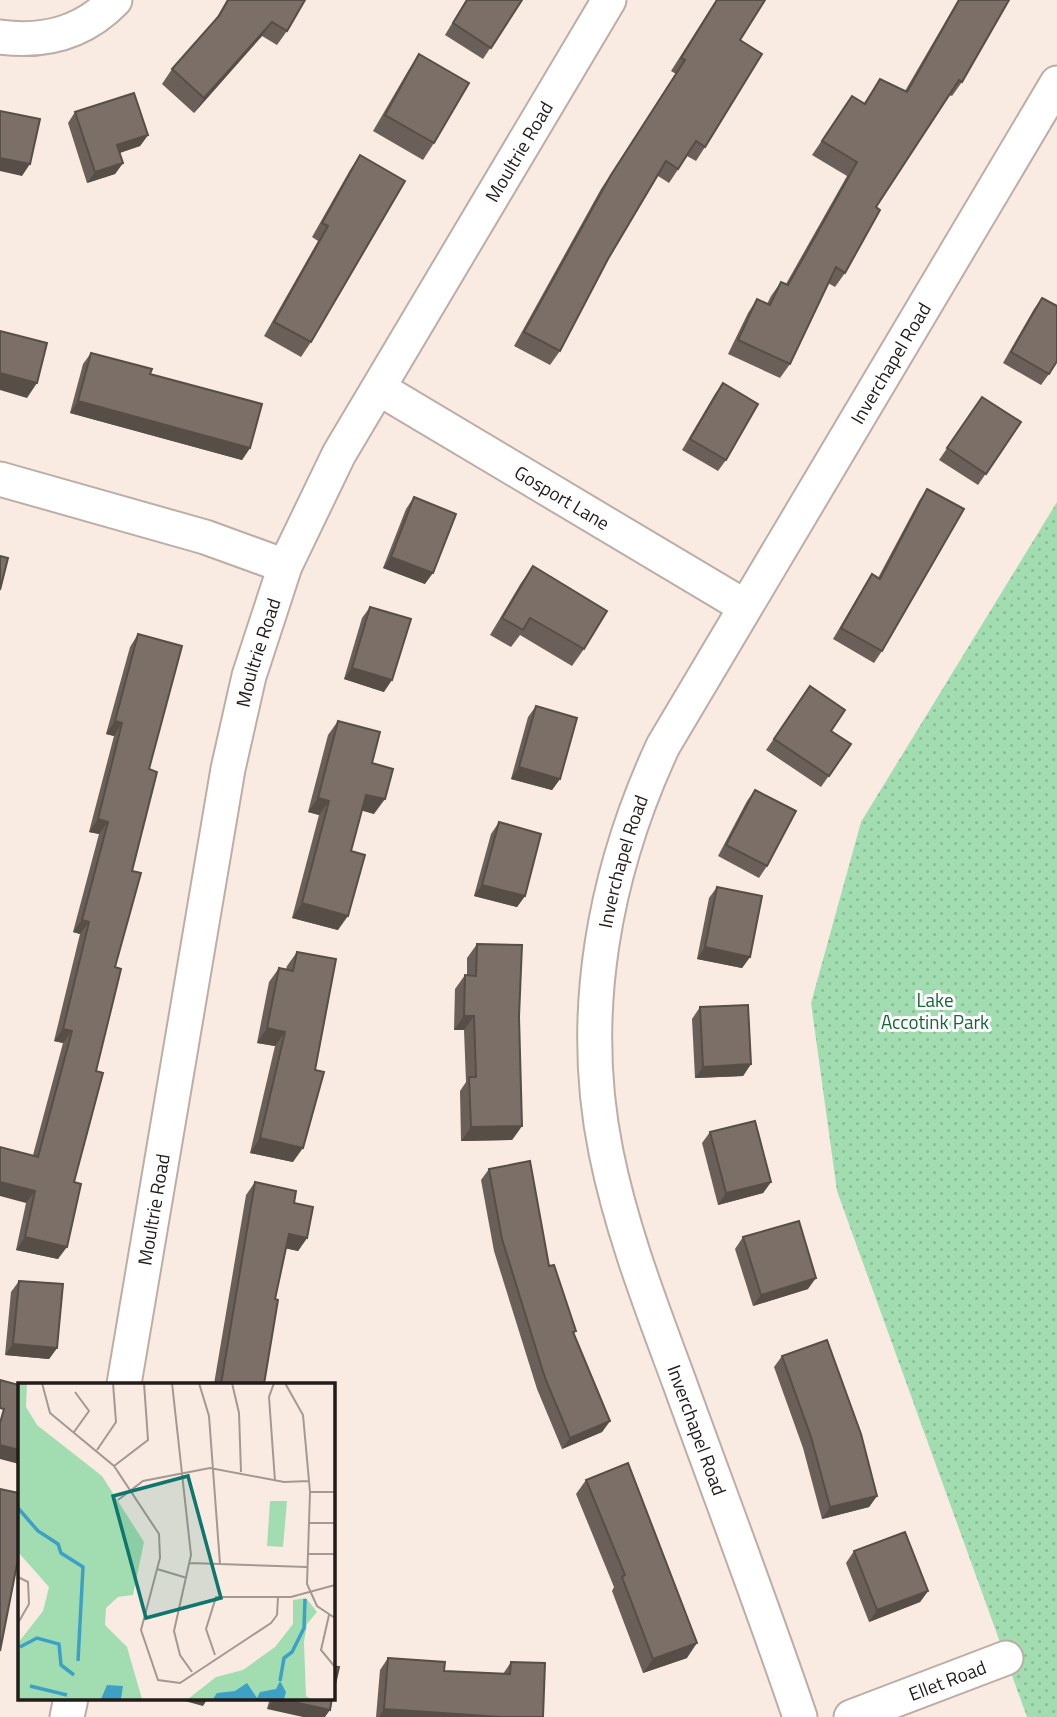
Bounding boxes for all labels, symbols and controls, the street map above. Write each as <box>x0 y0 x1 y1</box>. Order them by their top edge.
street label: Moultrie Road <box>477 95 560 207</box>
street label: Inverchapel Road <box>843 297 938 429</box>
street label: Gosport Lane <box>509 457 616 537</box>
street label: Moultrie Road <box>227 594 288 710</box>
street label: Inverchapel Road <box>590 791 655 930</box>
park label: Lake Accotink Park <box>881 985 989 1036</box>
street label: Moultrie Road <box>129 1151 177 1267</box>
street label: Inverchapel Road <box>660 1360 735 1499</box>
inset map <box>18 1383 334 1700</box>
street label: Ellet Road <box>904 1652 990 1708</box>

